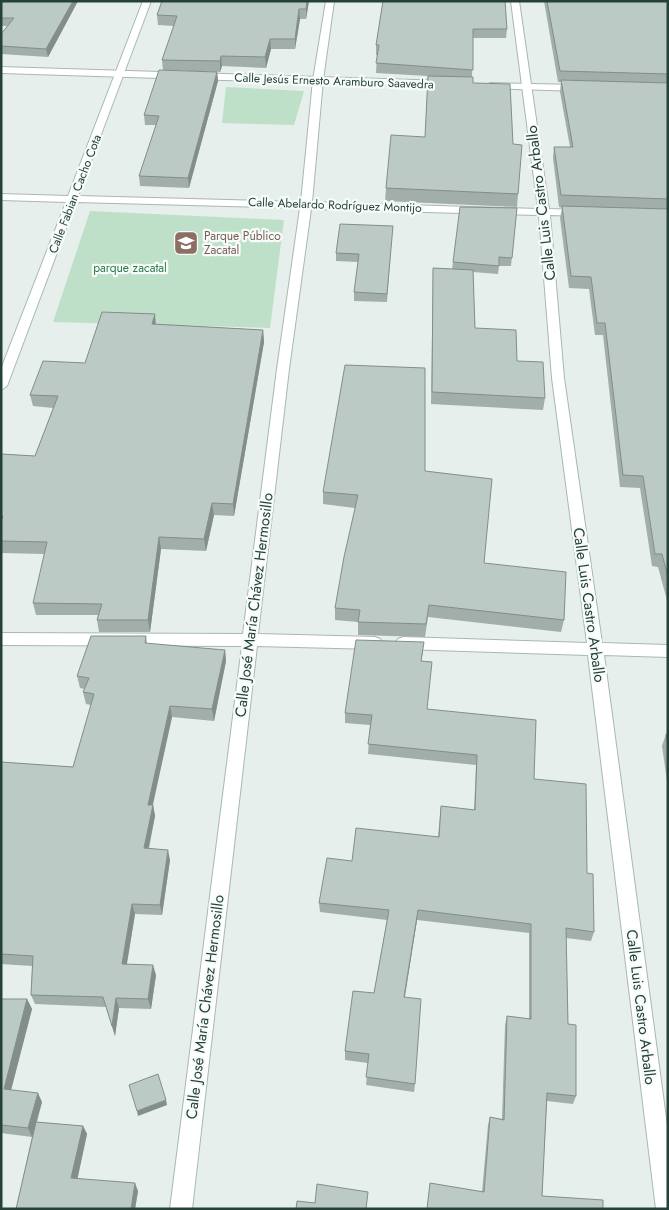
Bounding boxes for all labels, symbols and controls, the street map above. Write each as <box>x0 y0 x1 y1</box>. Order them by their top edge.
street label: Calle Jesús Ernesto Aramburo Saavedra <box>234 69 434 93</box>
street label: Calle Luis Castro Arballo <box>521 124 561 282</box>
street label: Calle Fabian Cacho Cota <box>44 132 106 256</box>
street label: Calle Abelardo Rodríguez Montijo <box>248 193 423 217</box>
place label: Parque Público Zacatal <box>204 227 281 259</box>
school or university icon: Parque Público Zacatal <box>173 230 199 256</box>
park label: parque zacatal <box>93 259 167 277</box>
street label: Calle José María Chávez Hermosillo <box>229 492 279 718</box>
street label: Calle Luis Castro Arballo <box>567 526 611 684</box>
street label: Calle José María Chávez Hermosillo <box>180 894 230 1120</box>
street label: Calle Luis Castro Arballo <box>621 928 661 1086</box>

